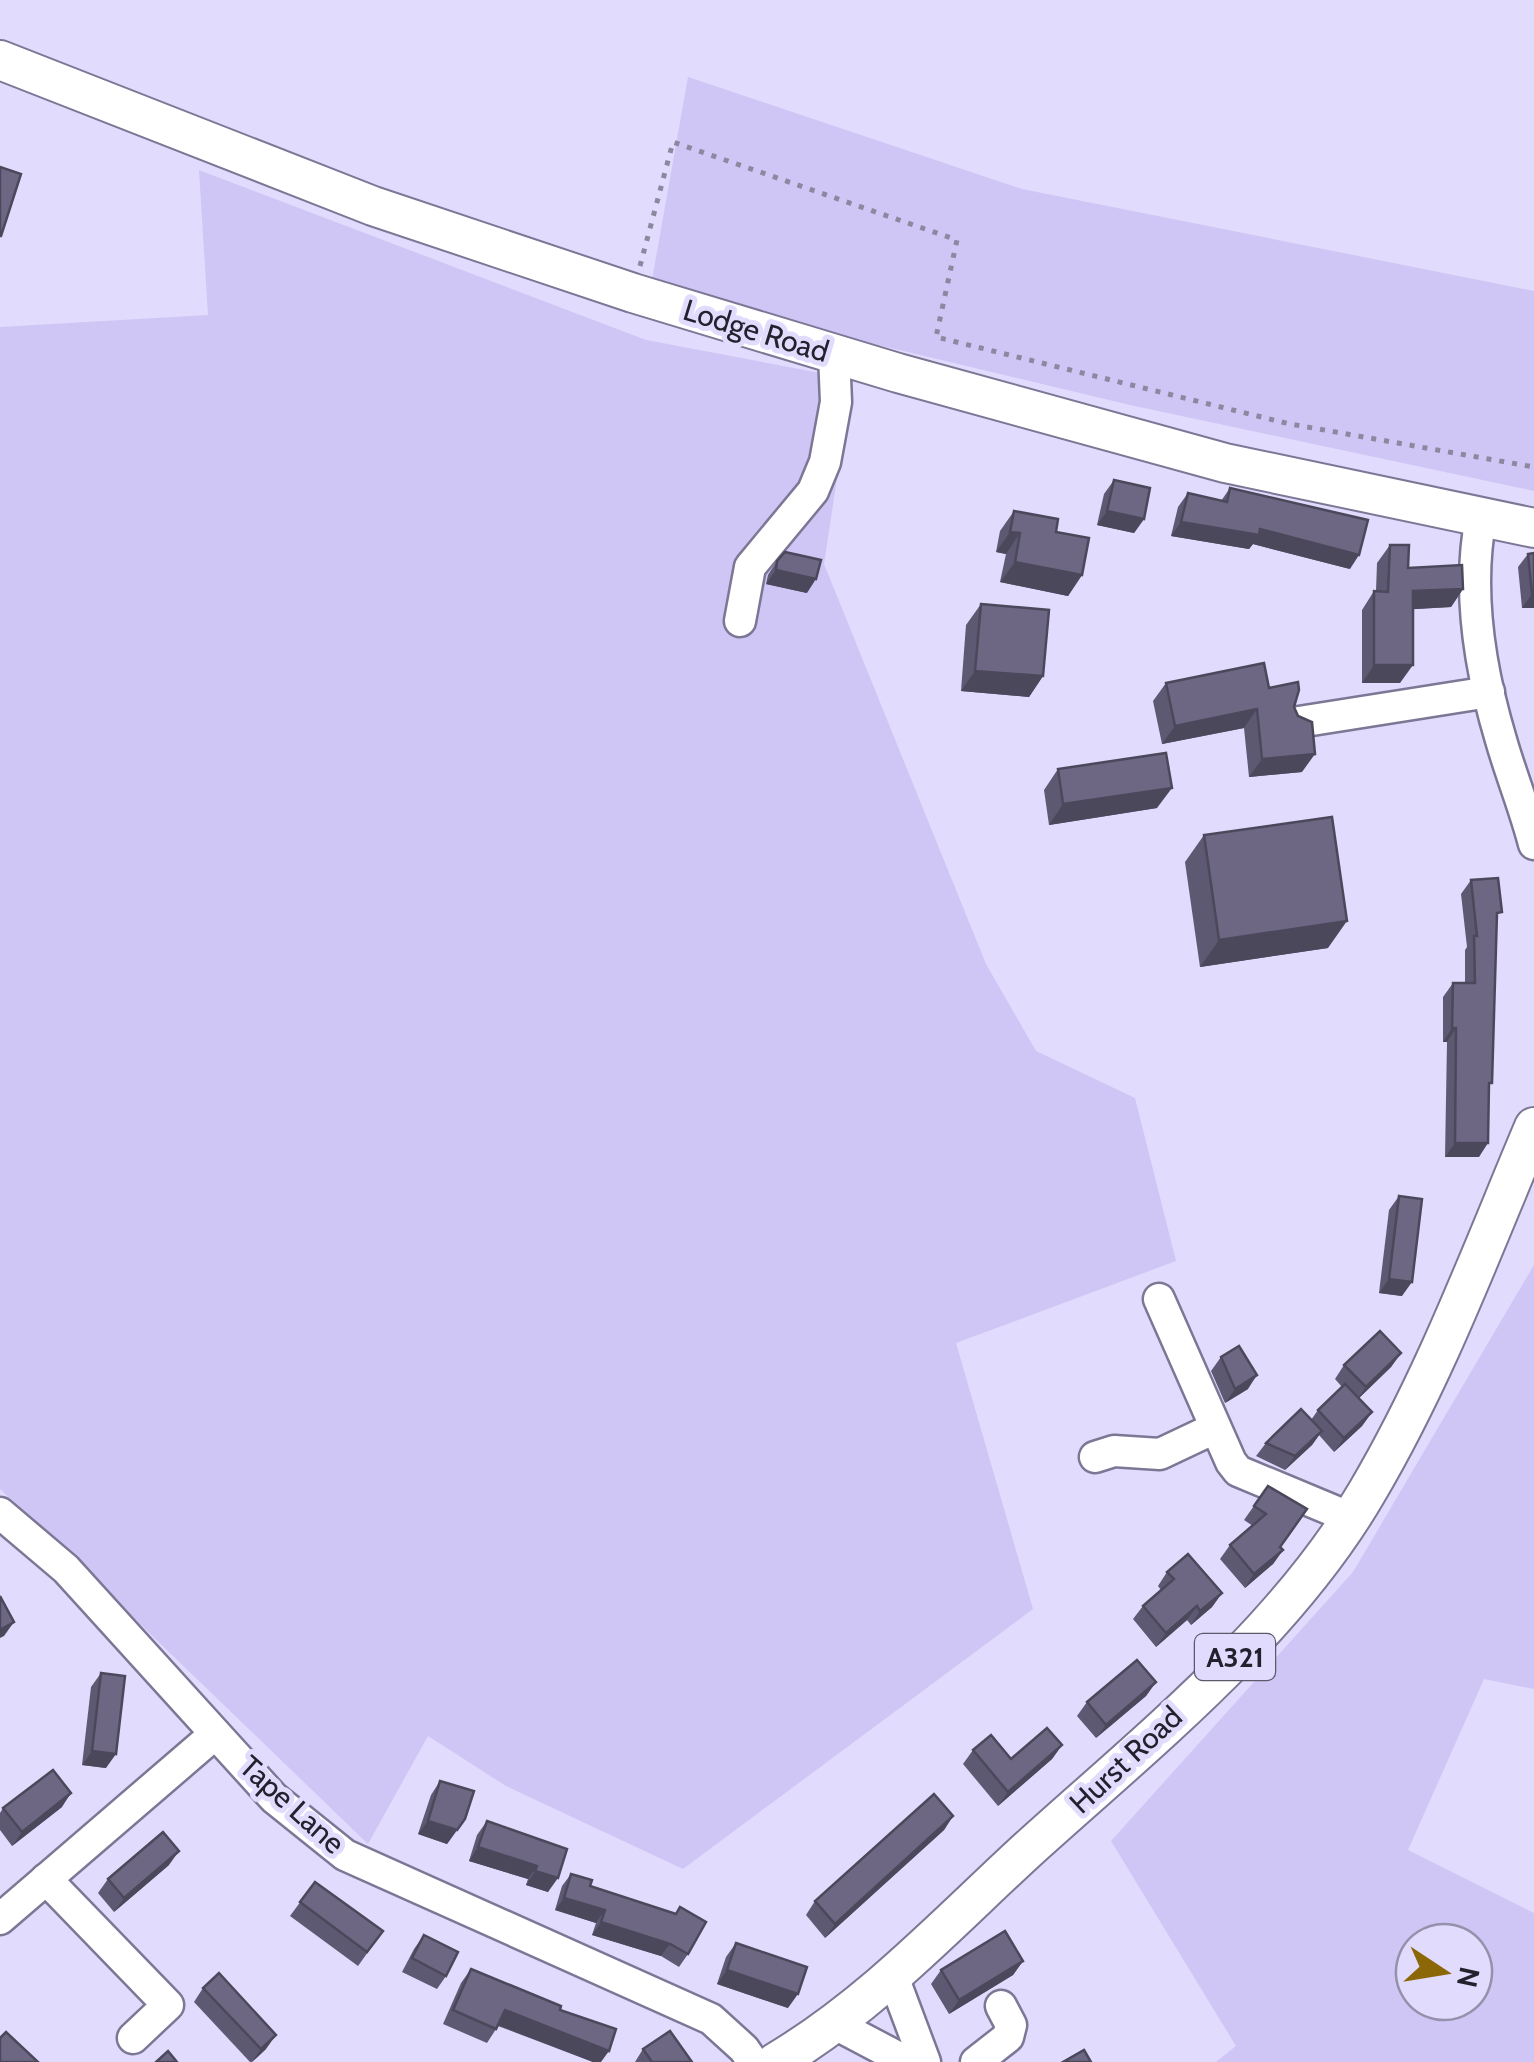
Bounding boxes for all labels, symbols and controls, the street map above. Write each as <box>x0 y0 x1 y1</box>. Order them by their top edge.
street label: Lodge Road <box>679 291 833 370</box>
road number: A321 <box>1195 1634 1275 1680</box>
street label: Hurst Road <box>1062 1698 1190 1821</box>
street label: Tape Lane <box>232 1748 353 1862</box>
north arrow <box>1394 1922 1494 2022</box>
text: N <box>1450 1964 1487 1990</box>

